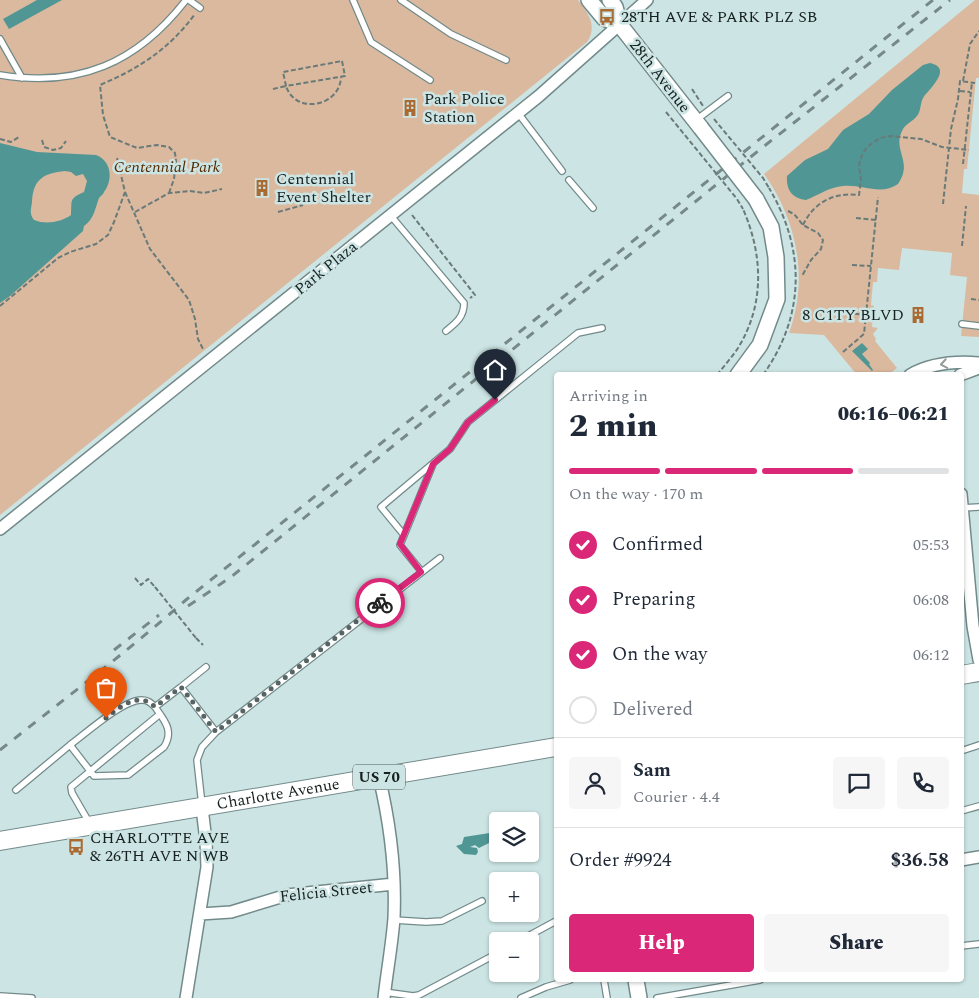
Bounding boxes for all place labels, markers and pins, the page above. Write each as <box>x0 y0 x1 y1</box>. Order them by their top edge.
place label: 28TH AVE & PARK PLZ SB <box>621 5 817 29</box>
bus stop icon: 28TH AVE & PARK PLZ SB <box>597 7 617 27</box>
place label: Park Police Station <box>424 87 505 129</box>
building icon: Park Police Station <box>400 98 420 118</box>
place label: Centennial Event Shelter <box>276 167 371 209</box>
building icon: Centennial Event Shelter <box>252 178 272 198</box>
place label: 8 C1TY BLVD <box>802 303 904 327</box>
building icon: 8 C1TY BLVD <box>908 305 928 325</box>
pin <box>474 349 516 400</box>
pin <box>85 667 127 718</box>
place label: CHARLOTTE AVE & 26TH AVE N WB <box>90 826 229 868</box>
bus stop icon: CHARLOTTE AVE & 26TH AVE N WB <box>66 837 86 857</box>

